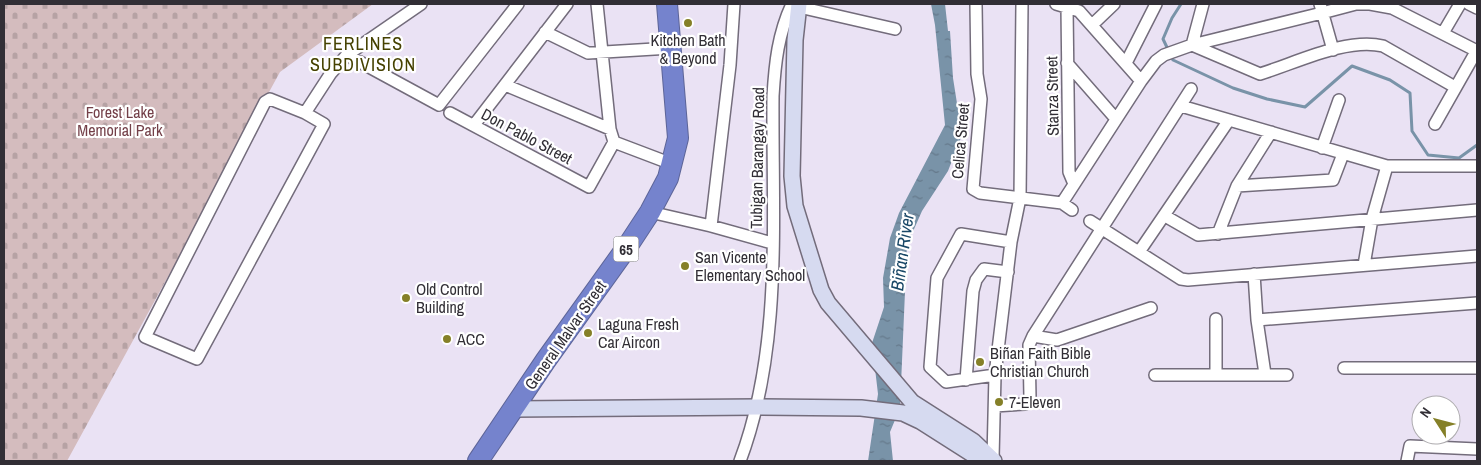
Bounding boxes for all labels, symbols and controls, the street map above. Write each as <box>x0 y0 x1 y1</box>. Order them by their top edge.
marker: Kitchen Bath & Beyond <box>682 17 694 29</box>
place label: Kitchen Bath & Beyond <box>650 29 726 69</box>
district label: FERLINES SUBDIVISION <box>310 31 416 77</box>
street label: Stanza Street <box>1040 56 1064 136</box>
street label: Tubigan Barangay Road <box>745 87 769 229</box>
park label: Forest Lake Memorial Park <box>77 101 163 141</box>
street label: Celica Street <box>946 102 974 180</box>
street label: Don Pablo Street <box>478 103 577 169</box>
water label: Biñan River <box>884 211 920 292</box>
road number: 65 <box>614 236 638 262</box>
place label: San Vicente Elementary School <box>695 246 805 286</box>
marker: San Vicente Elementary School <box>679 260 691 272</box>
street label: General Malvar Street <box>519 276 611 394</box>
place label: Old Control Building <box>416 278 482 318</box>
marker: Old Control Building <box>400 292 412 304</box>
place label: Laguna Fresh Car Aircon <box>598 313 679 353</box>
marker: Laguna Fresh Car Aircon <box>582 327 594 339</box>
place label: ACC <box>456 328 485 350</box>
marker: ACC <box>441 333 453 345</box>
place label: Biñan Faith Bible Christian Church <box>990 342 1091 382</box>
marker: Biñan Faith Bible Christian Church <box>974 356 986 368</box>
place label: 7-Eleven <box>1009 391 1061 413</box>
north arrow <box>1411 395 1461 445</box>
marker: 7-Eleven <box>993 396 1005 408</box>
text: N <box>1416 404 1435 421</box>

